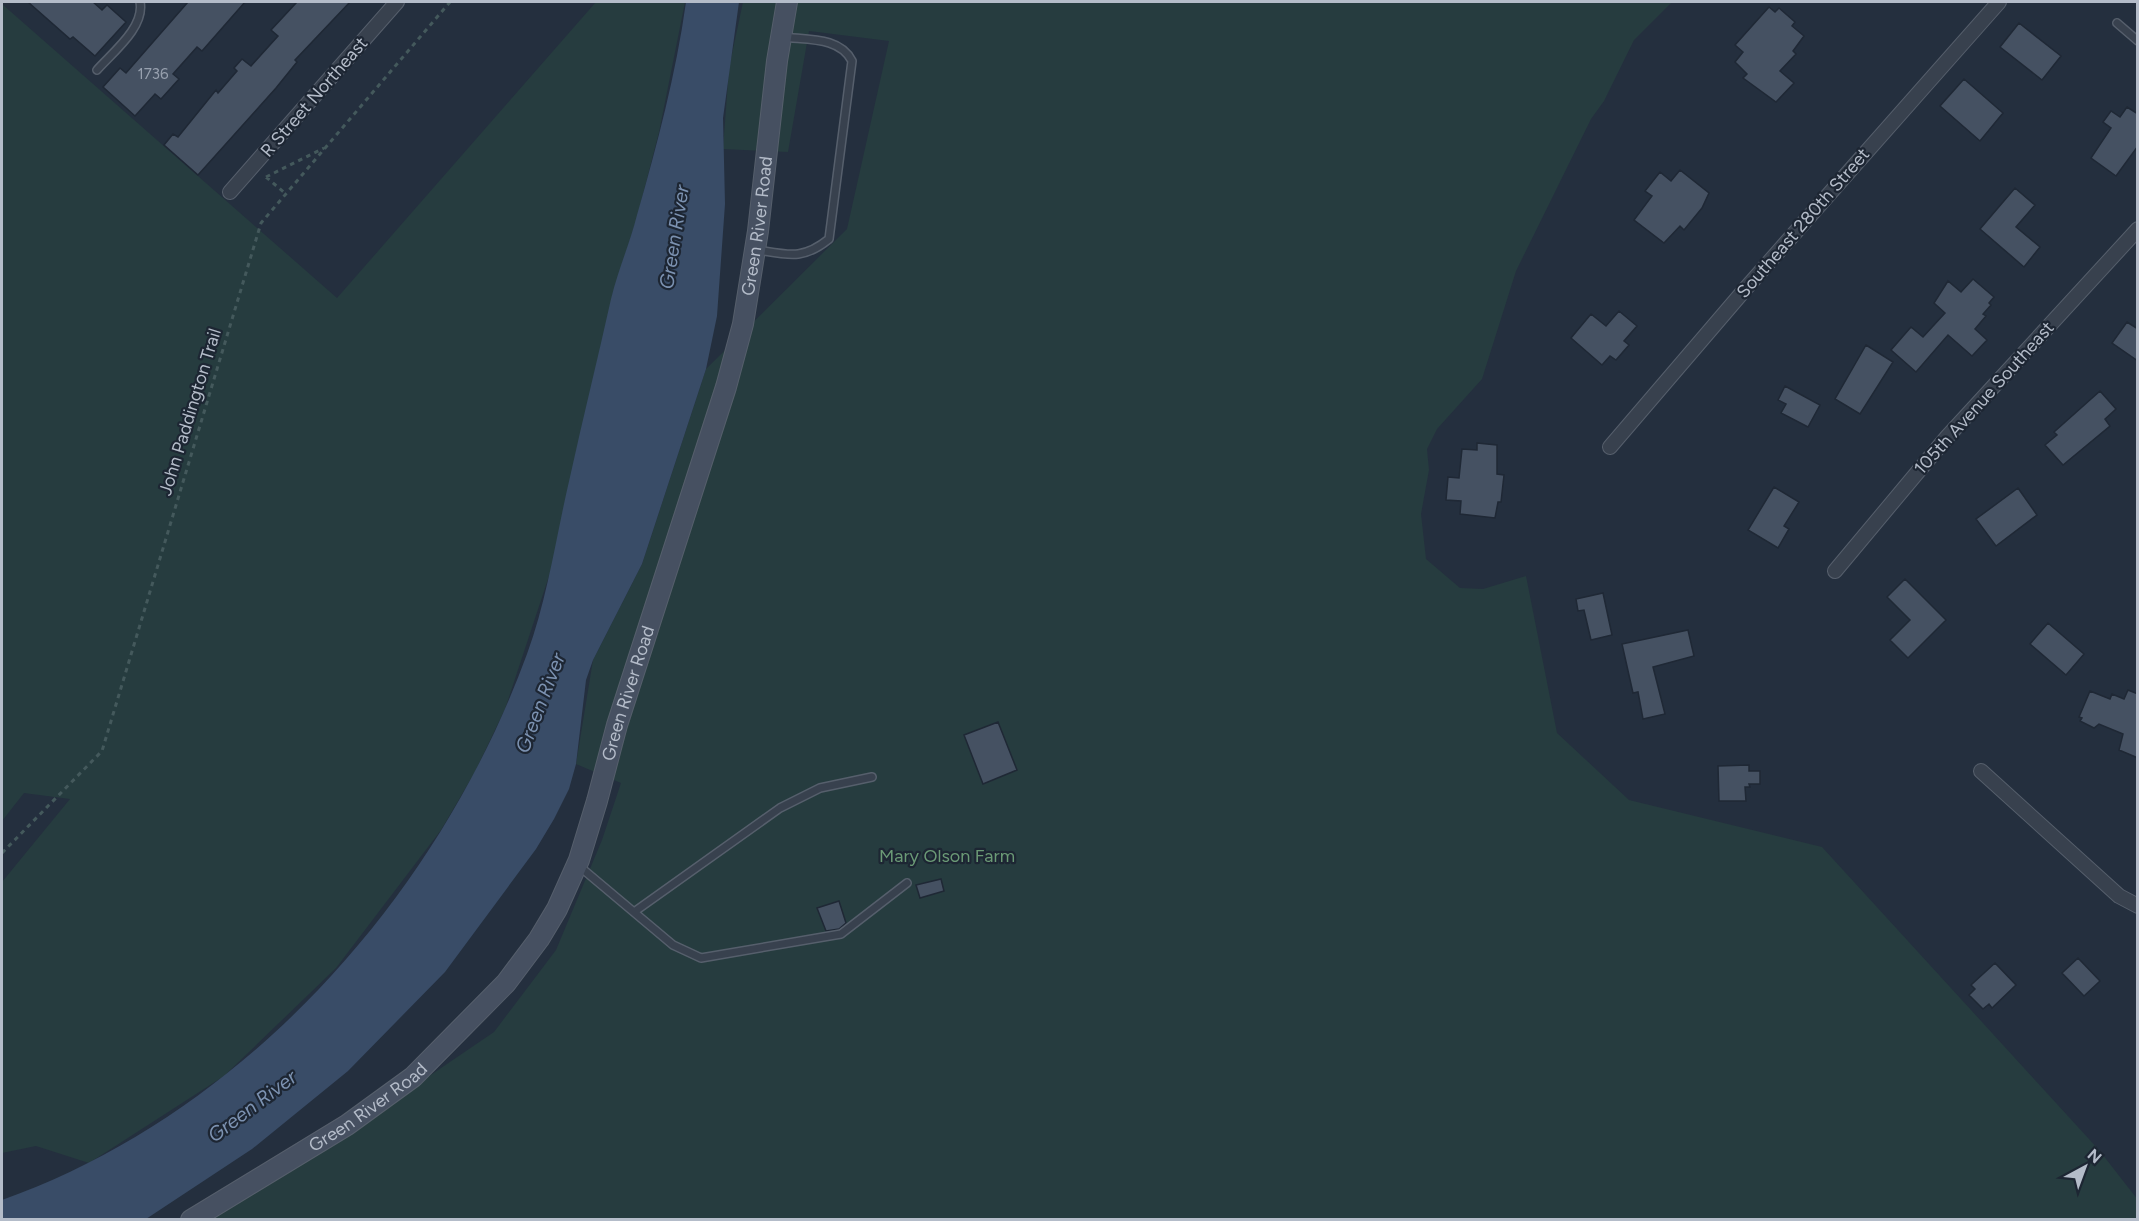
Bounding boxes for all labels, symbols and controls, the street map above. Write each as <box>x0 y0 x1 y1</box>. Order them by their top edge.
street label: R Street Northeast <box>256 32 372 162</box>
house number: 1736 <box>138 65 169 83</box>
street label: Southeast 280th Street <box>1732 143 1874 302</box>
street label: Green River Road <box>737 155 777 297</box>
water label: Green River <box>654 182 694 291</box>
street label: 105th Avenue Southeast <box>1909 317 2059 479</box>
street label: John Paddington Trail <box>154 326 226 498</box>
street label: Green River Road <box>597 623 659 763</box>
water label: Green River <box>510 649 570 756</box>
park label: Mary Olson Farm <box>879 845 1015 867</box>
street label: Green River Road <box>305 1058 432 1157</box>
water label: Green River <box>203 1064 302 1147</box>
north arrow <box>2055 1137 2115 1197</box>
text: N <box>2084 1145 2105 1167</box>

